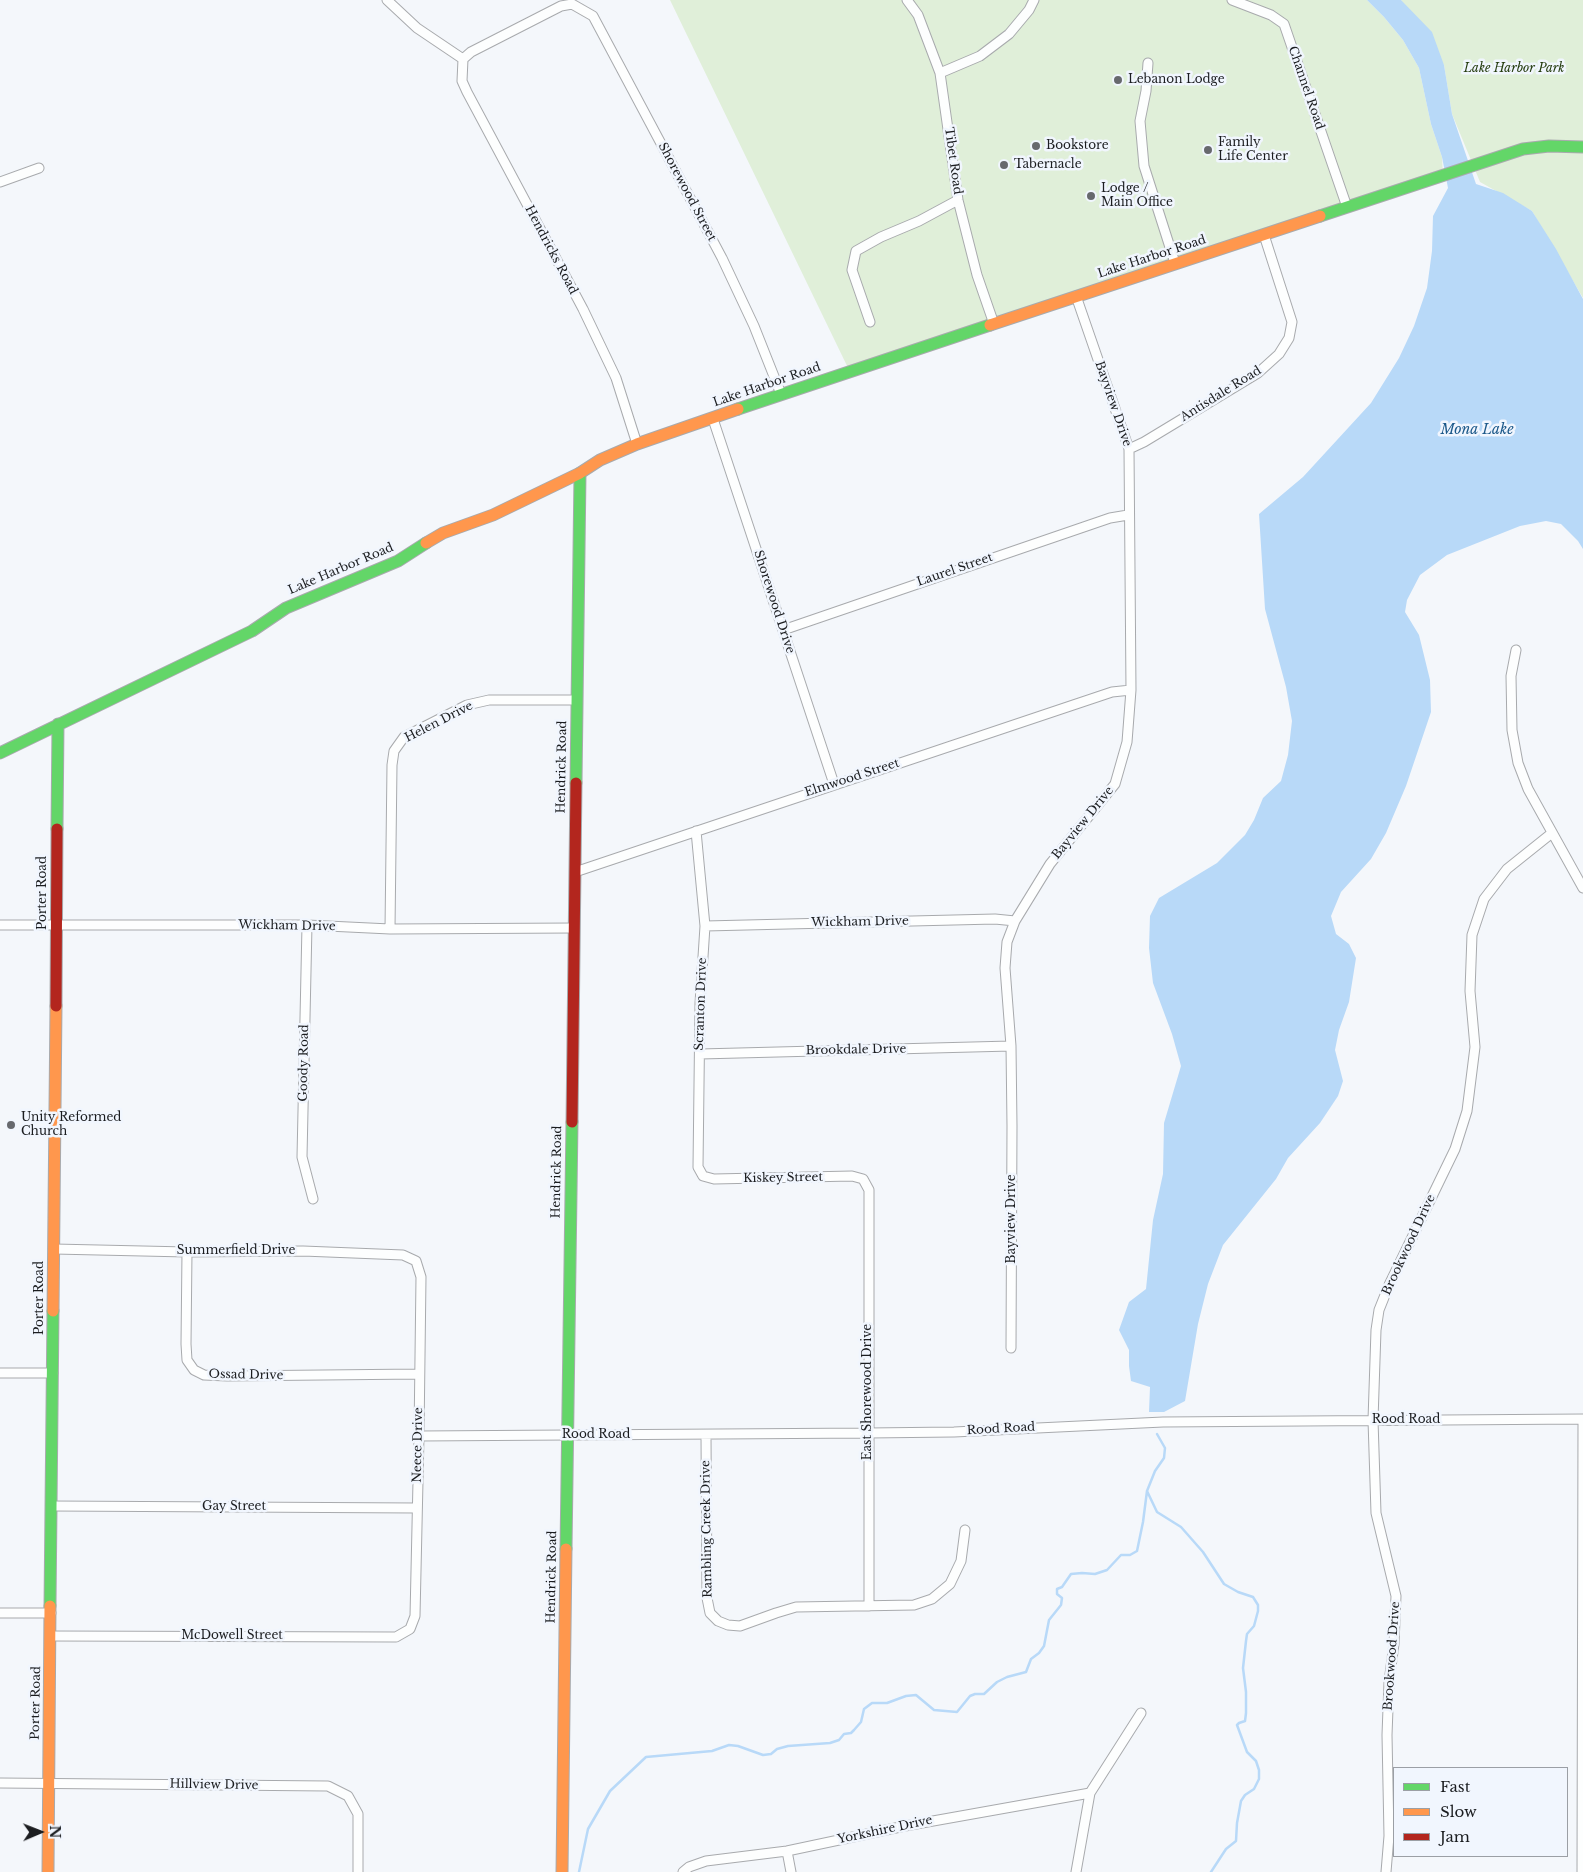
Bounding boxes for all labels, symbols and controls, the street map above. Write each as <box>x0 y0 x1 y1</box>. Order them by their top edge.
street label: Channel Road <box>1285 44 1327 132</box>
park label: Lake Harbor Park <box>1464 62 1564 76</box>
place label: Lebanon Lodge <box>1128 73 1225 87</box>
marker: Lebanon Lodge <box>1112 74 1124 86</box>
street label: Tibet Road <box>941 126 965 196</box>
place label: Family Life Center <box>1218 136 1288 164</box>
place label: Bookstore <box>1046 139 1109 153</box>
street label: Shorewood Street <box>655 140 719 244</box>
marker: Bookstore <box>1030 140 1042 152</box>
marker: Family Life Center <box>1202 144 1214 156</box>
place label: Tabernacle <box>1014 158 1082 172</box>
marker: Tabernacle <box>998 159 1010 171</box>
place label: Lodge / Main Office <box>1101 182 1173 210</box>
marker: Lodge / Main Office <box>1085 190 1097 202</box>
street label: Hendricks Road <box>522 203 580 297</box>
street label: Lake Harbor Road <box>1096 233 1208 281</box>
street label: Bayview Drive <box>1092 359 1134 449</box>
street label: Lake Harbor Road <box>711 360 823 410</box>
street label: Antisdale Road <box>1178 363 1264 425</box>
water label: Mona Lake <box>1440 422 1514 438</box>
street label: Lake Harbor Road <box>286 540 396 598</box>
street label: Shorewood Drive <box>751 549 797 655</box>
street label: Laurel Street <box>915 550 995 590</box>
street label: Helen Drive <box>403 699 475 745</box>
street label: Hendrick Road <box>554 720 570 814</box>
street label: Elmwood Street <box>803 756 901 800</box>
street label: Bayview Drive <box>1049 784 1117 862</box>
street label: Porter Road <box>36 856 50 930</box>
street label: Wickham Drive <box>811 914 909 930</box>
street label: Wickham Drive <box>238 918 336 934</box>
street label: Scranton Drive <box>692 957 710 1051</box>
street label: Goody Road <box>296 1024 312 1102</box>
street label: Brookdale Drive <box>806 1042 906 1058</box>
place label: Unity Reformed Church <box>21 1111 121 1139</box>
marker: Unity Reformed Church <box>5 1119 17 1131</box>
street label: Hendrick Road <box>549 1125 565 1219</box>
street label: Kiskey Street <box>743 1170 823 1186</box>
street label: Bayview Drive <box>1005 1174 1019 1264</box>
street label: Brookwood Drive <box>1379 1192 1439 1298</box>
street label: Summerfield Drive <box>177 1244 295 1258</box>
street label: Porter Road <box>33 1261 47 1335</box>
street label: East Shorewood Drive <box>861 1324 875 1460</box>
street label: Ossad Drive <box>209 1367 283 1383</box>
street label: Neece Drive <box>410 1407 426 1483</box>
street label: Rood Road <box>1372 1413 1440 1427</box>
street label: Rood Road <box>966 1420 1036 1438</box>
street label: Rood Road <box>562 1428 630 1442</box>
street label: Rambling Creek Drive <box>699 1460 715 1598</box>
street label: Gay Street <box>202 1500 266 1514</box>
street label: Hendrick Road <box>544 1530 560 1624</box>
street label: Brookwood Drive <box>1381 1601 1403 1711</box>
street label: McDowell Street <box>181 1629 283 1643</box>
street label: Porter Road <box>28 1666 44 1740</box>
legend <box>1393 1767 1568 1857</box>
street label: Hillview Drive <box>169 1777 259 1793</box>
text: Fast <box>1440 1777 1470 1796</box>
text: Slow <box>1440 1802 1477 1821</box>
north arrow <box>15 1807 65 1857</box>
street label: Yorkshire Drive <box>836 1813 934 1847</box>
text: N <box>46 1825 64 1838</box>
text: Jam <box>1440 1827 1470 1846</box>

